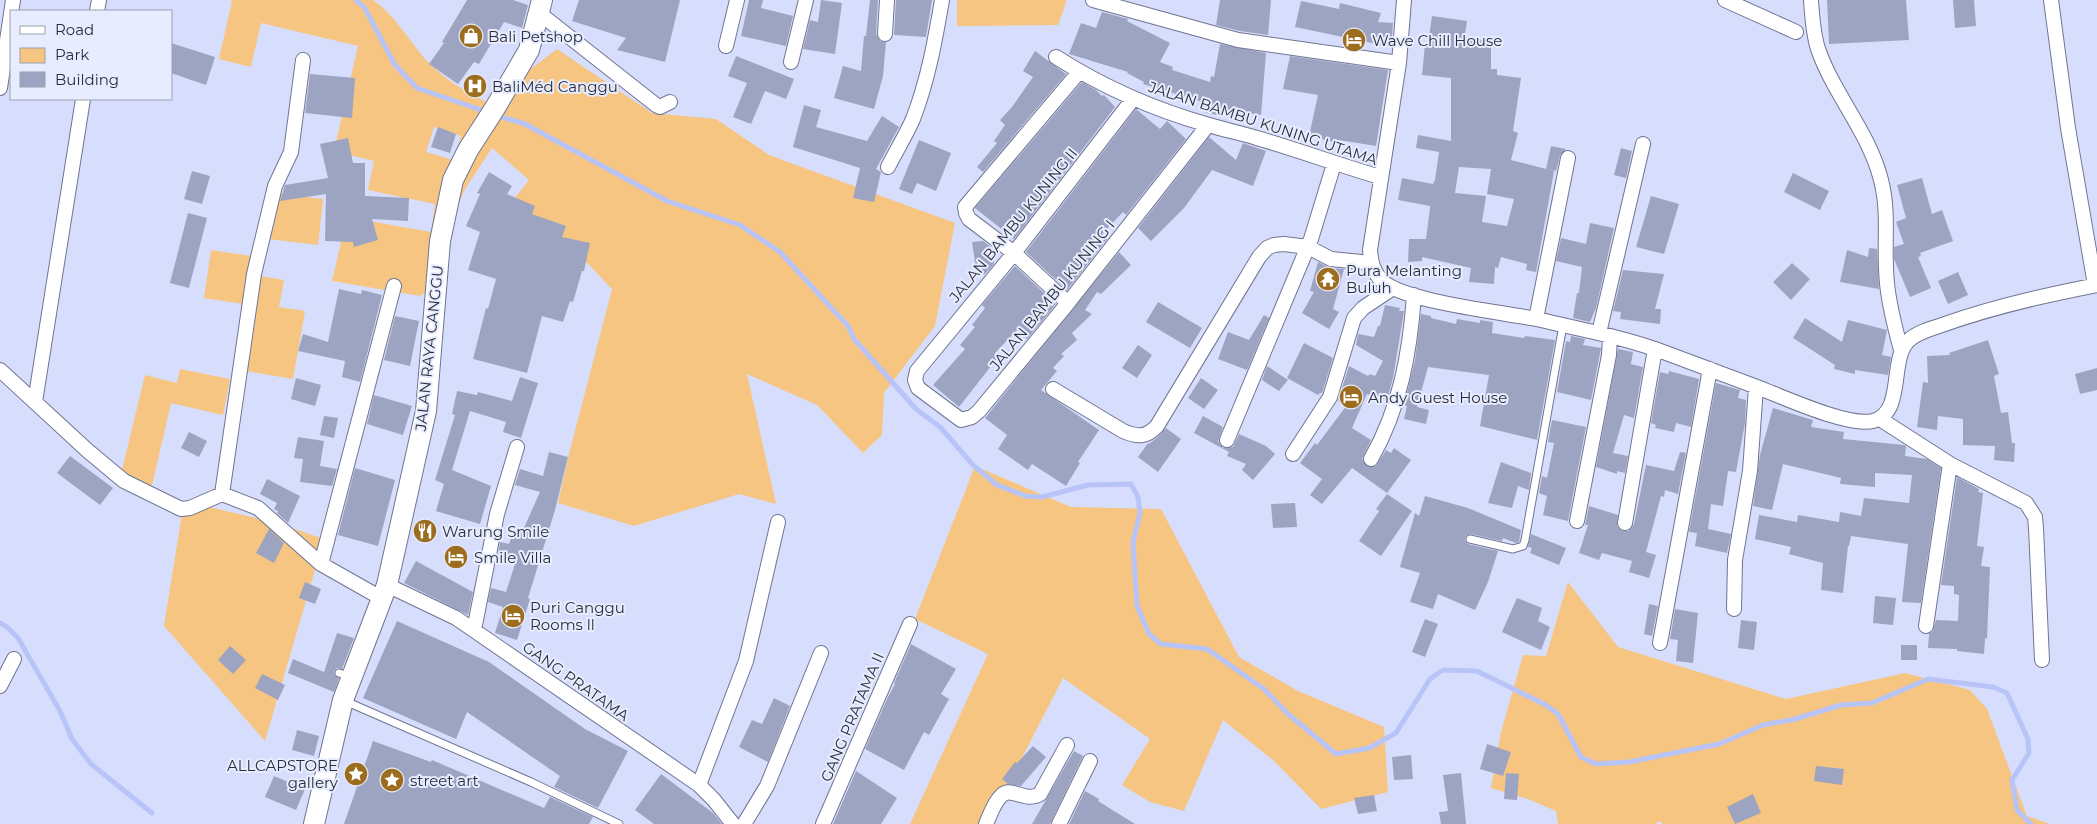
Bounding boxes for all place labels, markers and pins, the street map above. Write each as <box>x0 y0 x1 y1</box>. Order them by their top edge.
shop icon: Bali Petshop <box>458 23 484 49</box>
place label: Bali Petshop <box>488 27 583 46</box>
hotel icon: Wave Chill House <box>1341 27 1367 53</box>
place label: Wave Chill House <box>1372 31 1502 50</box>
hospital icon: BaliMéd Canggu <box>462 73 488 99</box>
place label: BaliMéd Canggu <box>492 77 618 96</box>
place label: Pura Melanting Buluh <box>1346 261 1462 297</box>
temple icon: Pura Melanting Buluh <box>1315 266 1341 292</box>
hotel icon: Andy Guest House <box>1338 384 1364 410</box>
place label: Andy Guest House <box>1368 388 1507 407</box>
restaurant icon: Warung Smile <box>412 518 438 544</box>
place label: Warung Smile <box>442 522 549 541</box>
hotel icon: Smile Villa <box>443 544 469 570</box>
place label: Smile Villa <box>474 548 551 567</box>
place label: Puri Canggu Rooms ll <box>530 598 625 634</box>
hotel icon: Puri Canggu Rooms ll <box>500 603 526 629</box>
place label: ALLCAPSTORE gallery <box>227 756 339 792</box>
place icon: ALLCAPSTORE gallery <box>343 761 369 787</box>
place icon: street art <box>379 767 405 793</box>
place label: street art <box>410 771 479 790</box>

